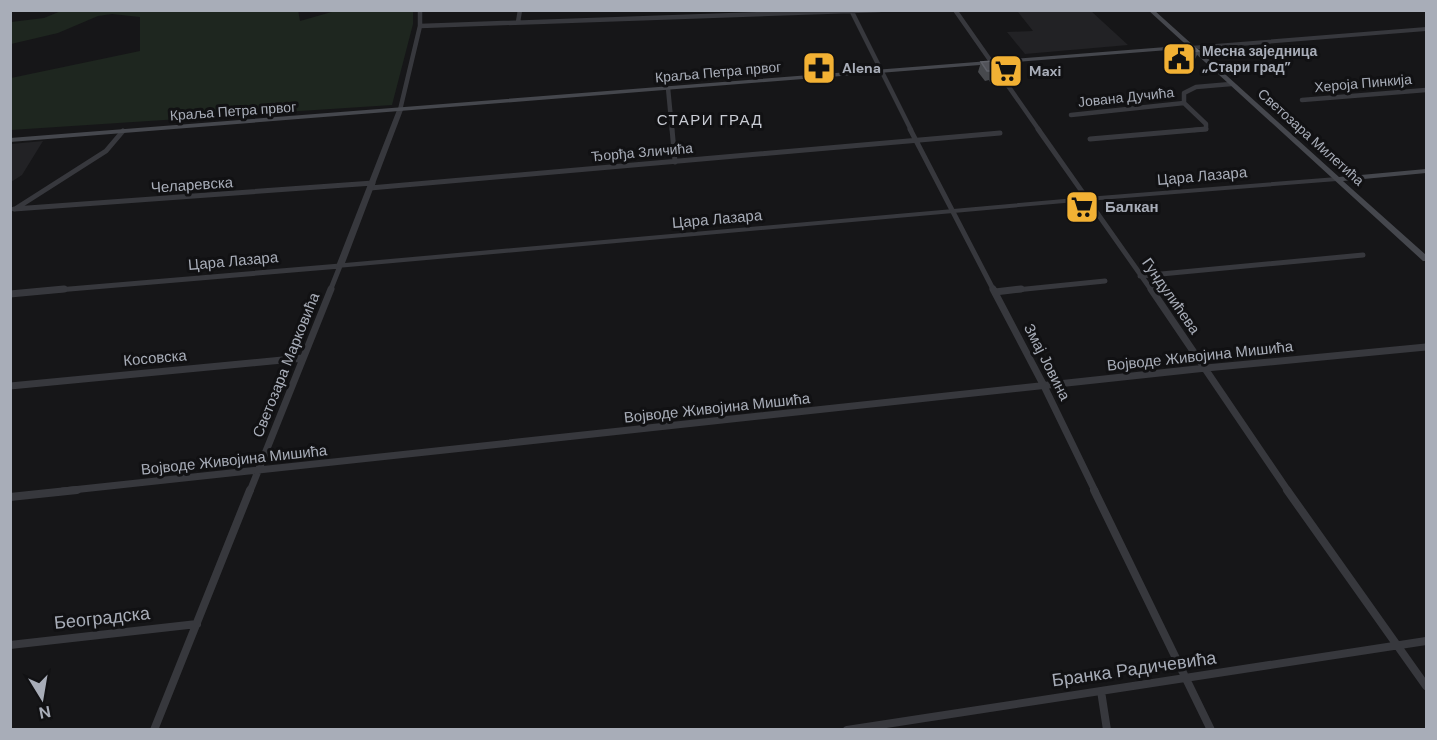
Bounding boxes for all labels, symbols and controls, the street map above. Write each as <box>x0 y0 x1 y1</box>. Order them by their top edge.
public building icon: Месна заједница „Стари град” <box>1161 41 1197 77</box>
place label: Месна заједница „Стари град” <box>1202 42 1318 76</box>
pharmacy icon: Alena <box>801 50 837 86</box>
supermarket icon: Maxi <box>988 53 1024 89</box>
street label: Краља Петра првог <box>654 58 782 86</box>
place label: Alena <box>842 59 881 77</box>
place label: Maxi <box>1029 62 1062 80</box>
street label: Хероја Пинкија <box>1314 70 1413 96</box>
street label: Јована Дучића <box>1077 83 1175 111</box>
street label: Светозара Милетића <box>1254 85 1368 190</box>
street label: Краља Петра првог <box>169 98 297 124</box>
district label: СТАРИ ГРАД <box>657 110 763 130</box>
street label: Ђорђа Зличића <box>590 139 694 165</box>
street label: Цара Лазара <box>1156 162 1249 190</box>
street label: Челаревска <box>150 172 234 198</box>
supermarket icon: Балкан <box>1064 189 1100 225</box>
place label: Балкан <box>1105 197 1159 217</box>
street label: Цара Лазара <box>671 205 764 233</box>
street label: Цара Лазара <box>187 247 280 275</box>
street label: Гундулићева <box>1137 254 1205 339</box>
street label: Светозара Марковића <box>248 289 324 440</box>
street label: Змај Јовина <box>1019 320 1075 404</box>
street label: Војводе Живојина Мишића <box>1106 336 1295 376</box>
street label: Косовска <box>122 345 188 371</box>
street label: Војводе Живојина Мишића <box>623 388 812 428</box>
street label: Војводе Живојина Мишића <box>140 440 329 480</box>
street label: Београдска <box>53 601 152 635</box>
street label: Бранка Радичевића <box>1050 645 1219 692</box>
north arrow <box>12 668 72 728</box>
text: N <box>37 701 52 724</box>

